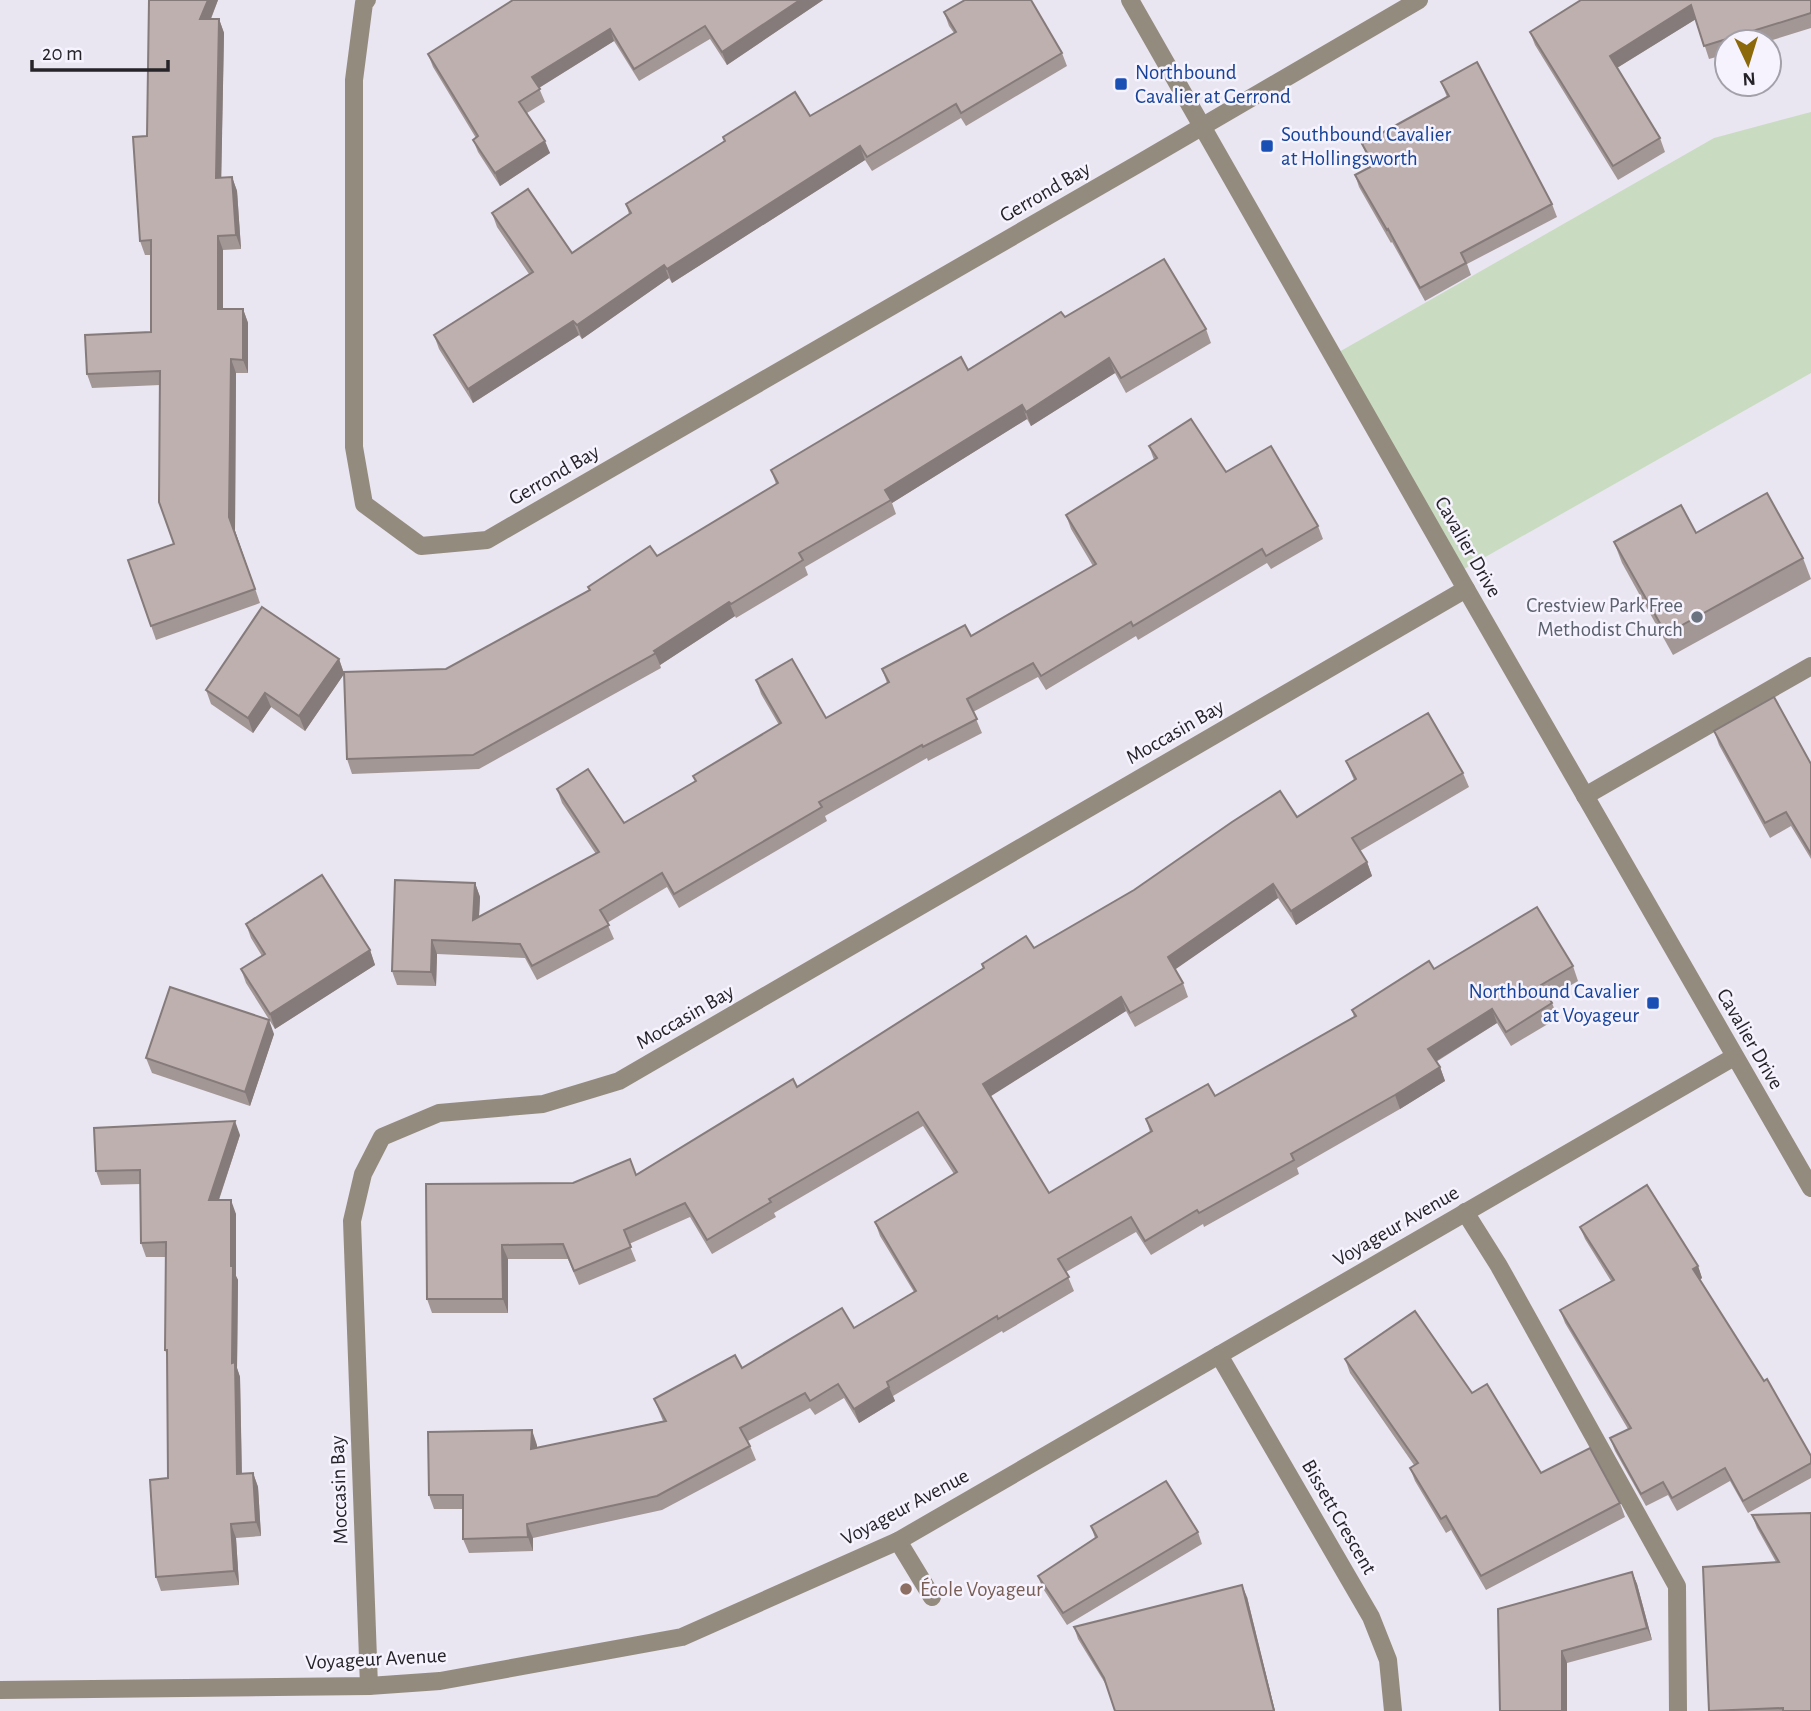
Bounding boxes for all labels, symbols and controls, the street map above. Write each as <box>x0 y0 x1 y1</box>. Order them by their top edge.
scale bar <box>32 28 168 72</box>
north arrow <box>1713 28 1783 98</box>
text: 20 m <box>42 43 83 64</box>
place label: Northbound Cavalier at Gerrond <box>1135 62 1291 107</box>
text: N <box>1742 69 1756 88</box>
marker: Northbound Cavalier at Gerrond <box>1113 76 1129 92</box>
place label: Southbound Cavalier at Hollingsworth <box>1281 124 1451 169</box>
marker: Southbound Cavalier at Hollingsworth <box>1259 138 1275 154</box>
street label: Gerrond Bay <box>996 158 1094 226</box>
street label: Gerrond Bay <box>505 441 603 509</box>
street label: Cavalier Drive <box>1431 493 1505 601</box>
place label: Crestview Park Free Methodist Church <box>1526 595 1683 640</box>
marker: Crestview Park Free Methodist Church <box>1689 609 1705 625</box>
street label: Moccasin Bay <box>1123 696 1227 768</box>
street label: Moccasin Bay <box>633 981 737 1053</box>
place label: Northbound Cavalier at Voyageur <box>1468 981 1639 1026</box>
street label: Cavalier Drive <box>1713 985 1787 1093</box>
marker: Northbound Cavalier at Voyageur <box>1645 995 1661 1011</box>
street label: Voyageur Avenue <box>1330 1182 1462 1270</box>
street label: Moccasin Bay <box>327 1435 351 1545</box>
street label: Bissett Crescent <box>1298 1456 1380 1578</box>
street label: Voyageur Avenue <box>838 1465 972 1549</box>
place label: École Voyageur <box>920 1577 1043 1600</box>
marker: École Voyageur <box>898 1581 914 1597</box>
street label: Voyageur Avenue <box>305 1645 447 1673</box>

